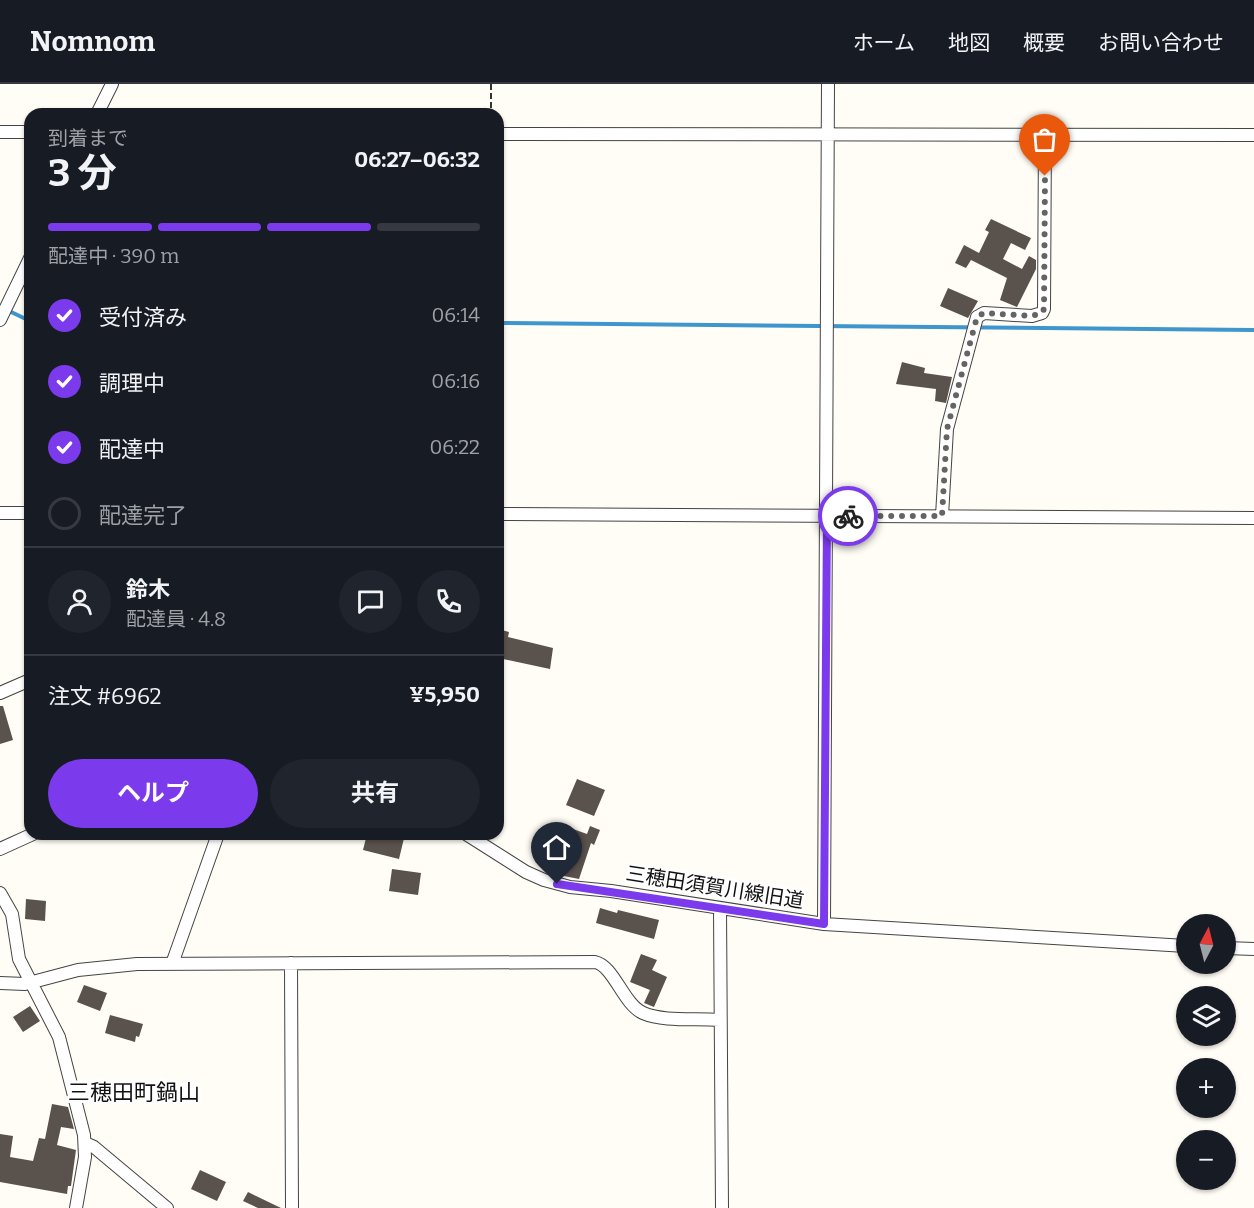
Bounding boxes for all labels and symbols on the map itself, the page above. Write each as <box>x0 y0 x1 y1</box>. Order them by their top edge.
pin <box>1019 114 1070 176</box>
courier <box>818 486 878 546</box>
pin <box>531 822 582 884</box>
street label: 三穂田須賀川線旧道 <box>624 861 806 913</box>
north arrow <box>1176 914 1236 974</box>
district label: 三穂田町鍋山 <box>68 1079 200 1106</box>

